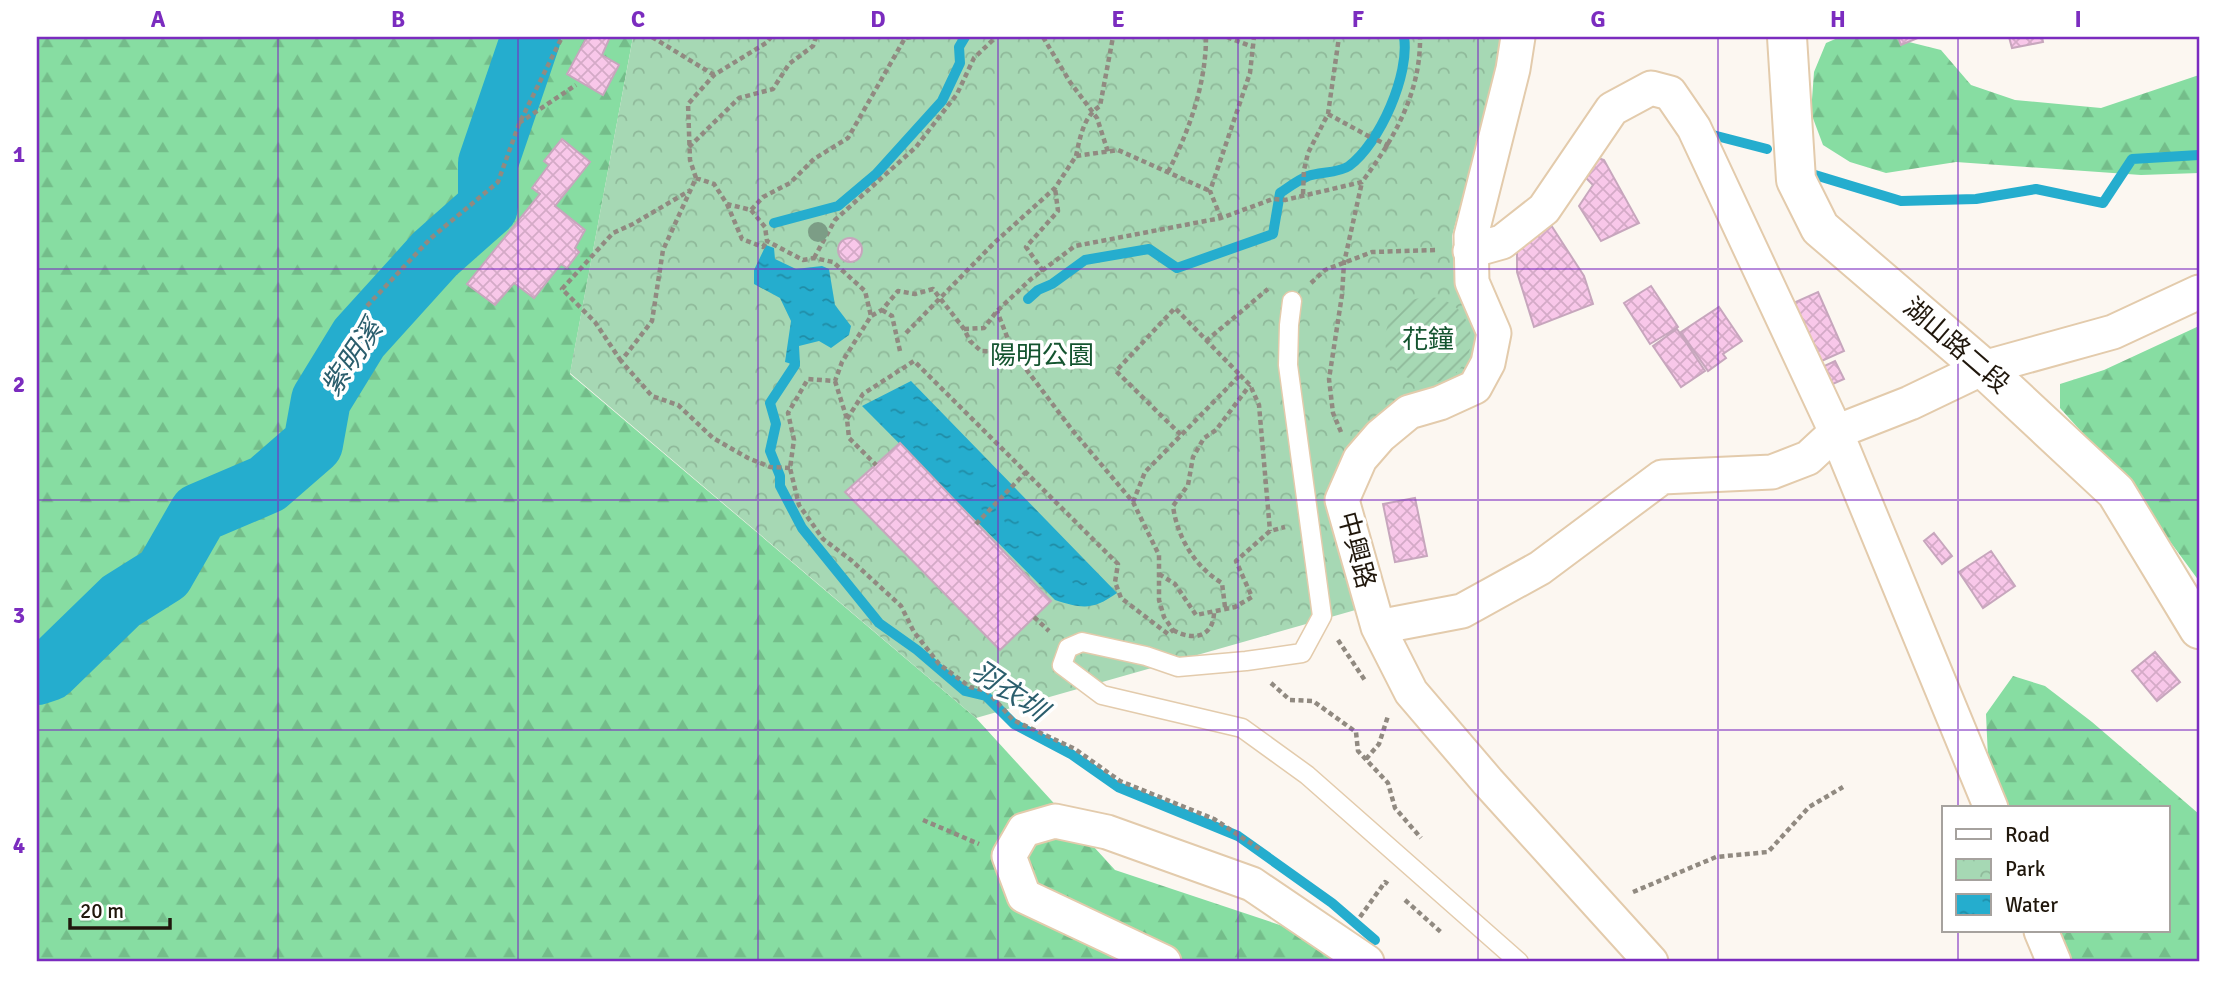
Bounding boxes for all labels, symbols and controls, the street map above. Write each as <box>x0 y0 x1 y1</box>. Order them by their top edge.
text: A <box>151 5 166 34</box>
text: B <box>391 5 405 34</box>
text: C <box>631 5 645 34</box>
text: D <box>870 5 886 34</box>
text: E <box>1111 5 1125 34</box>
text: F <box>1352 5 1364 34</box>
text: G <box>1590 5 1606 34</box>
text: H <box>1830 5 1846 34</box>
text: I <box>2074 5 2082 34</box>
text: 1 <box>13 140 25 169</box>
street label: 湖山路二段 <box>1896 291 2016 401</box>
water label: 紫明溪 <box>314 310 392 402</box>
park label: 花鐘 <box>1402 324 1454 356</box>
park label: 陽明公園 <box>990 340 1094 372</box>
text: 2 <box>13 370 25 399</box>
street label: 中興路 <box>1330 508 1382 592</box>
text: 3 <box>13 601 25 630</box>
water label: 羽衣圳 <box>965 653 1057 731</box>
legend <box>1942 806 2170 932</box>
text: Road <box>2005 822 2050 848</box>
text: 4 <box>13 831 25 860</box>
text: Park <box>2005 856 2046 882</box>
scale bar <box>70 887 170 931</box>
text: Water <box>2005 892 2058 918</box>
text: 20 m <box>80 898 124 924</box>

